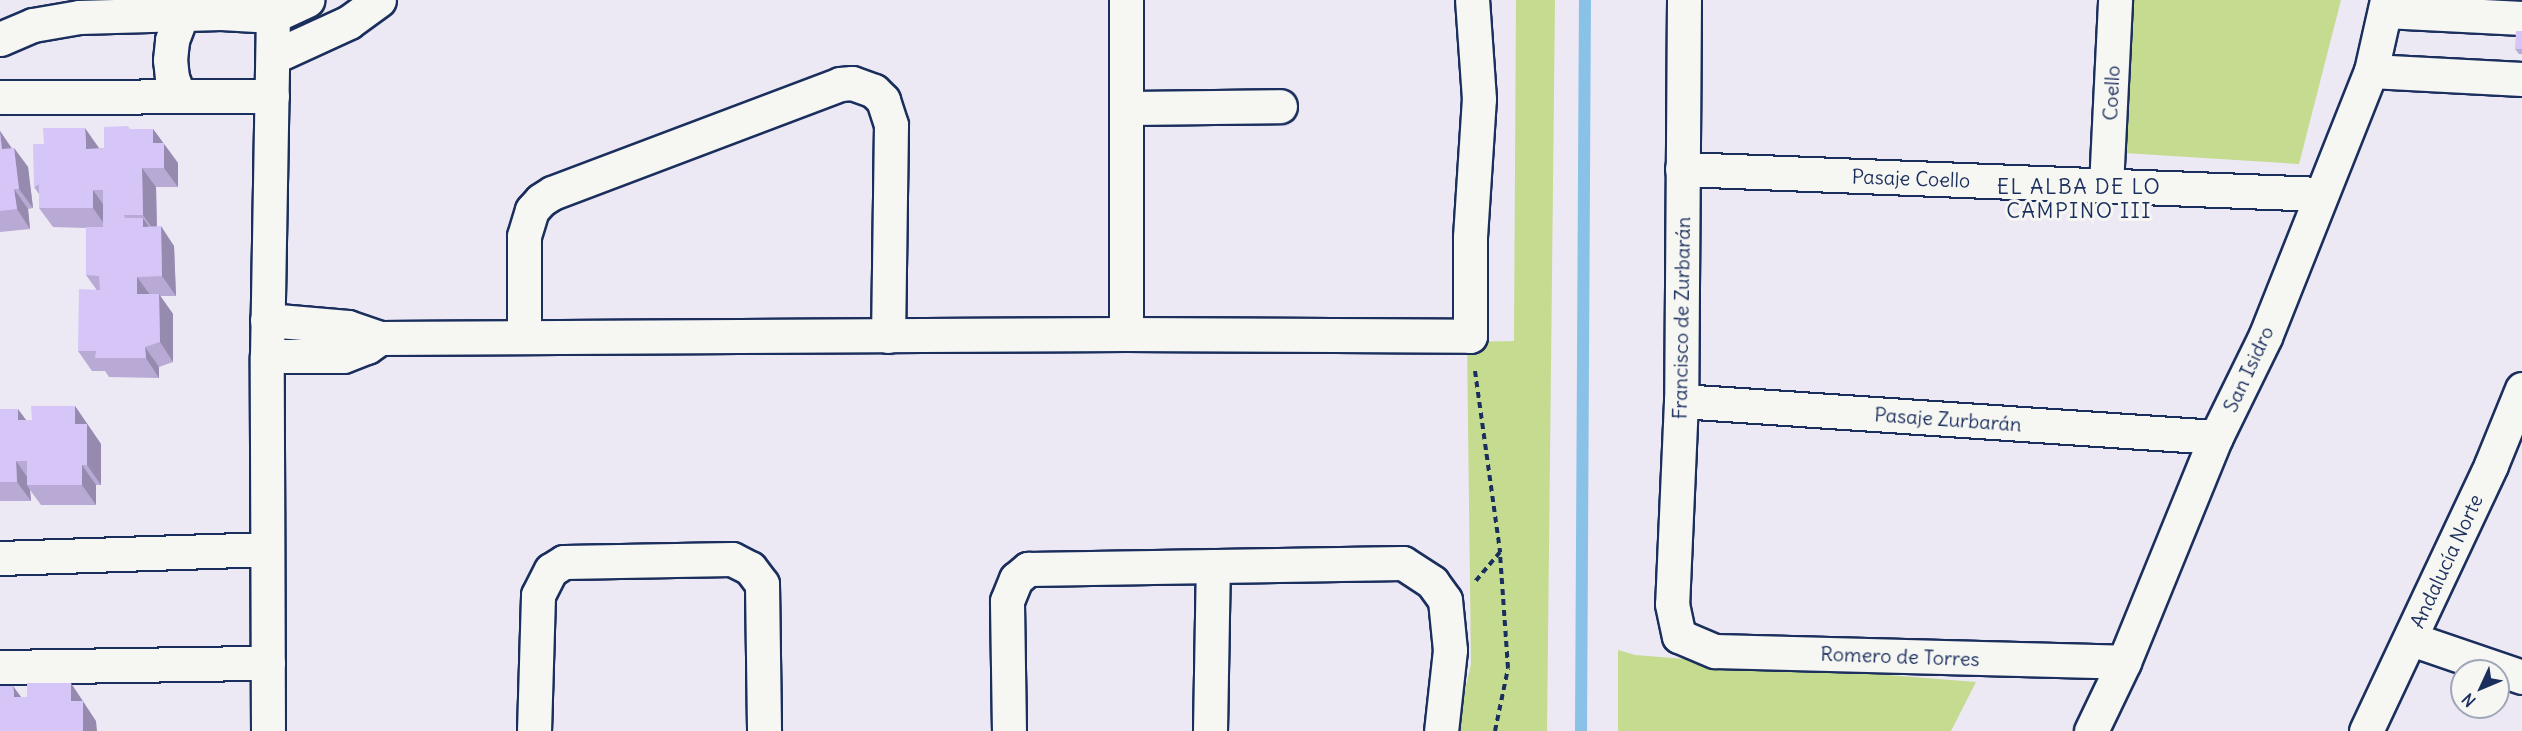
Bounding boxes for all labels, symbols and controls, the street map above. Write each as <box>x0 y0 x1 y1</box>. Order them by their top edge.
street label: Coello <box>2098 65 2124 121</box>
street label: Pasaje Coello <box>1851 164 1971 192</box>
district label: EL ALBA DE LO CAMPINO III <box>1997 174 2161 224</box>
street label: Francisco de Zurbarán <box>1667 217 1695 419</box>
street label: San Isidro <box>2218 322 2278 416</box>
street label: Pasaje Zurbarán <box>1874 402 2022 436</box>
street label: Andalucía Norte <box>2405 490 2487 632</box>
street label: Romero de Torres <box>1820 641 1980 671</box>
north arrow <box>2450 659 2510 719</box>
text: N <box>2457 689 2480 711</box>

